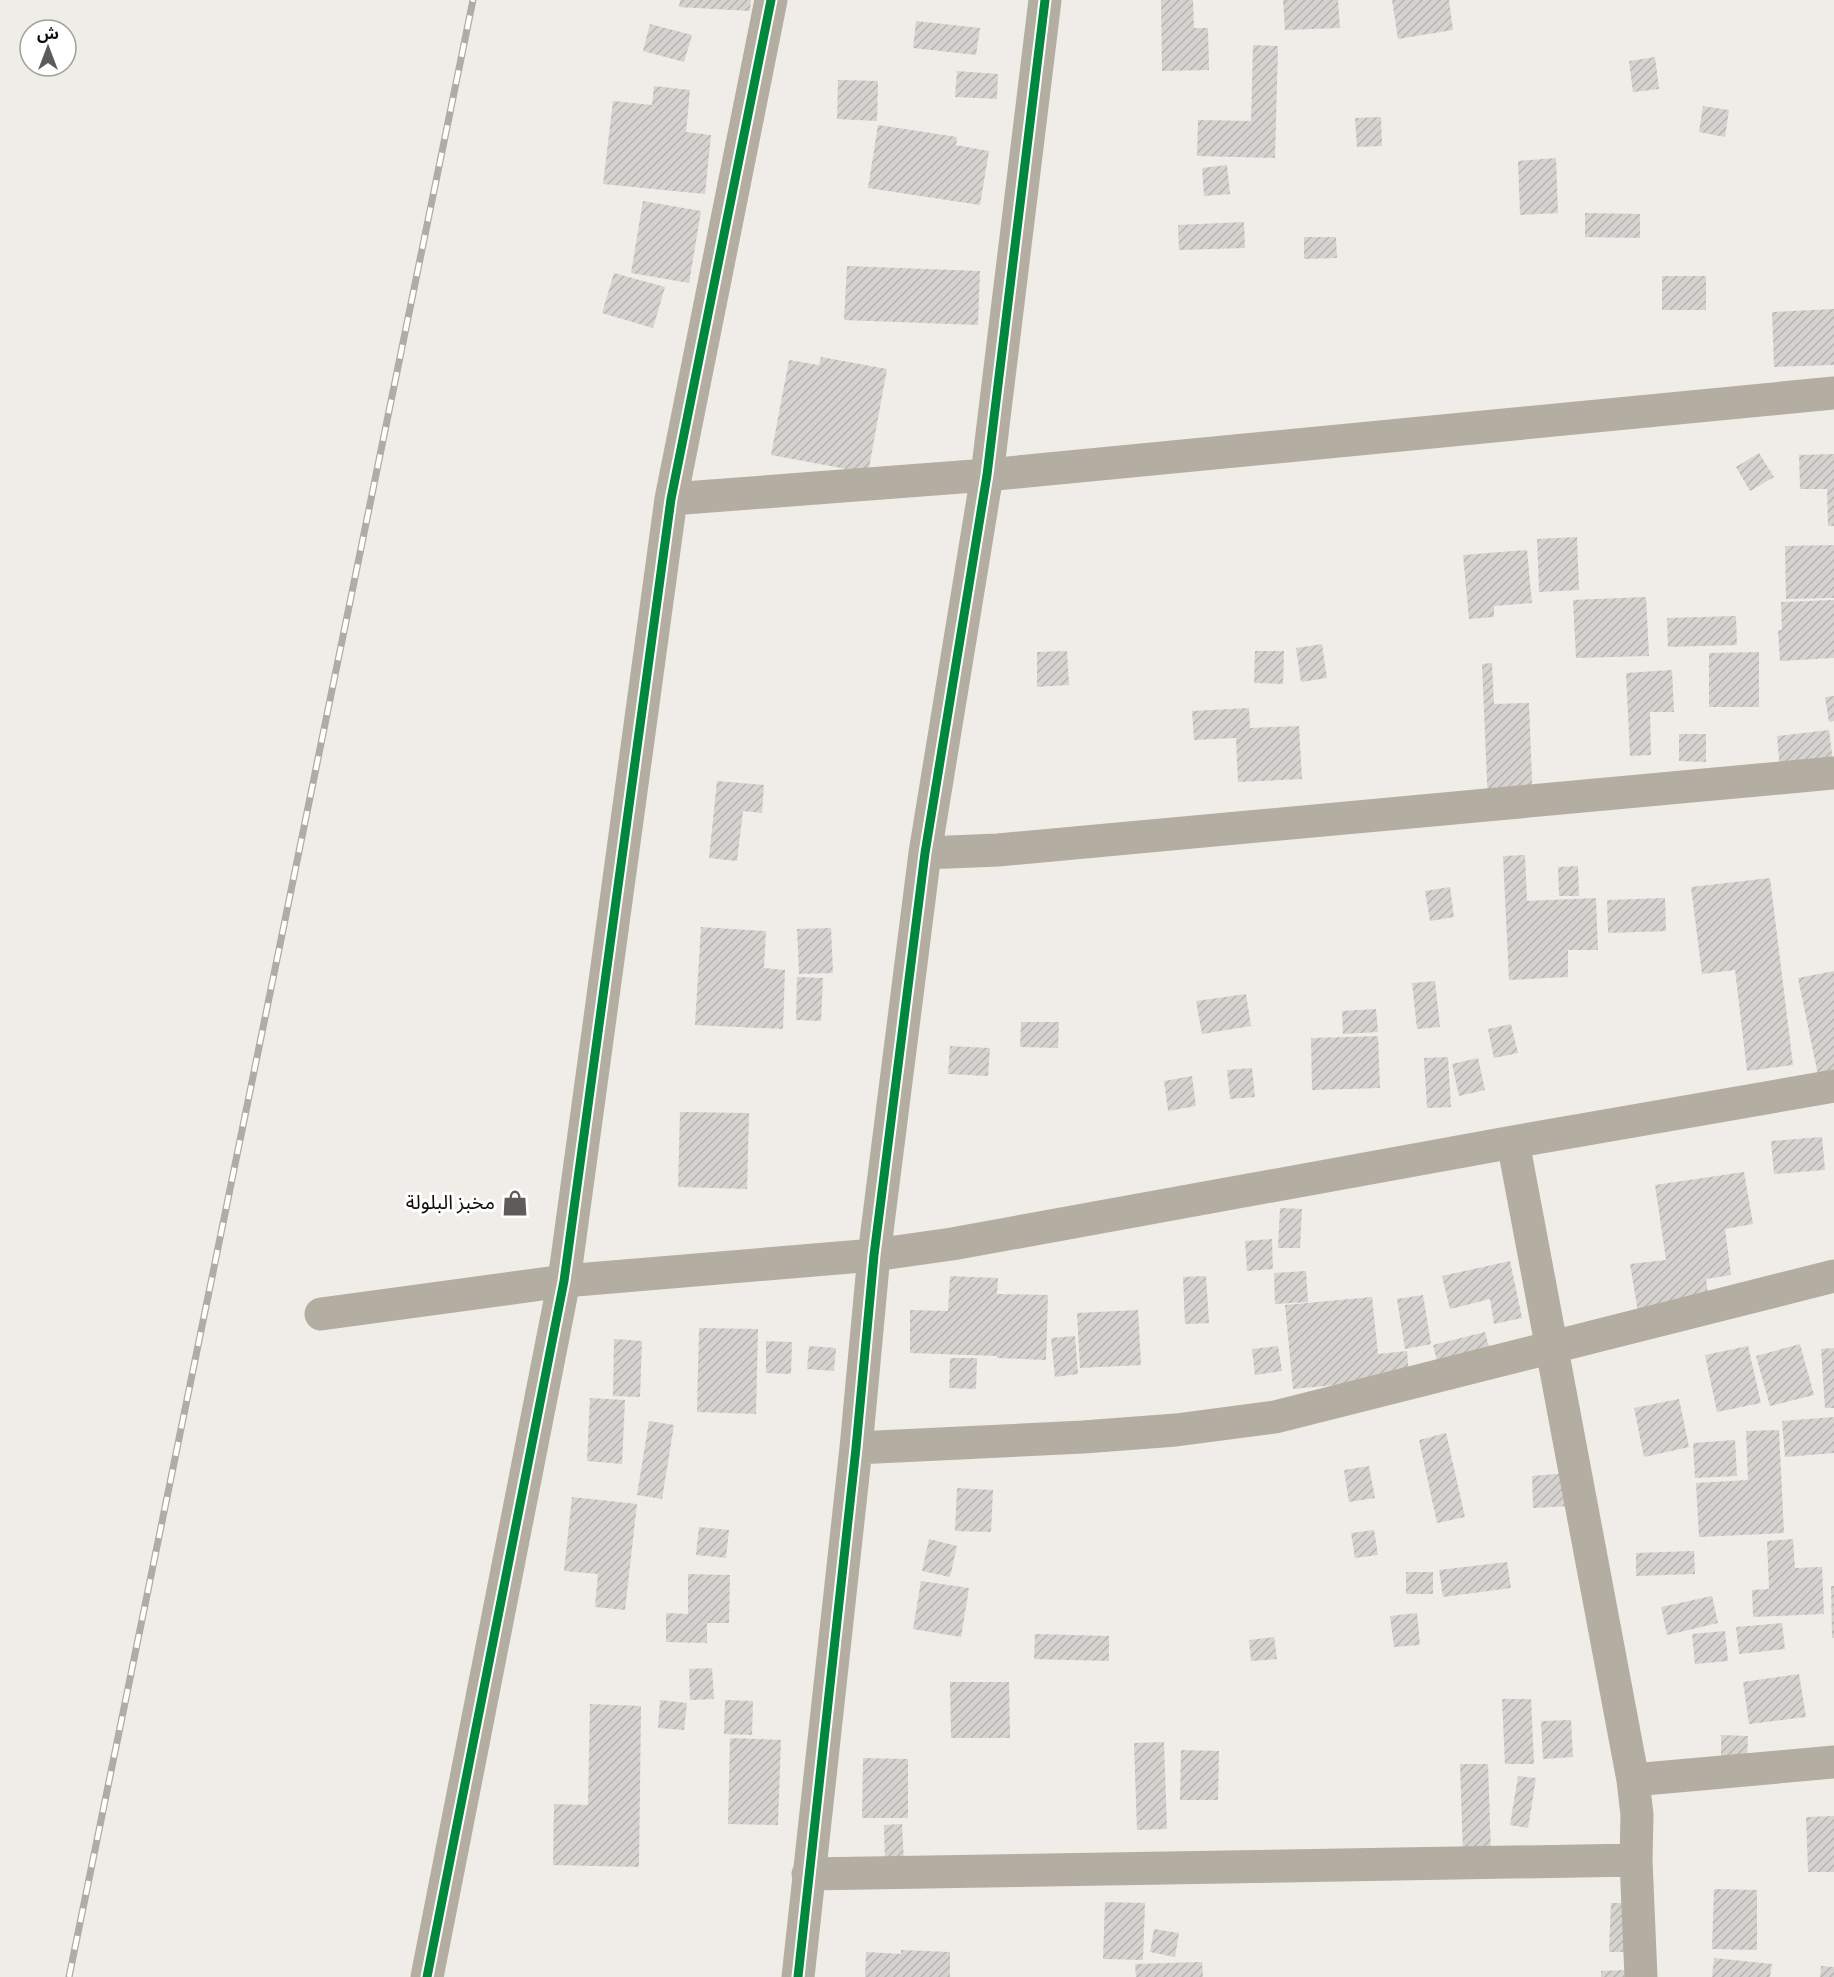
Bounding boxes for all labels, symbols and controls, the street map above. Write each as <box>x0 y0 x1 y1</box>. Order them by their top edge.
north arrow <box>18 18 78 78</box>
text: ش <box>37 23 59 45</box>
shop icon: مخبز البلولة <box>500 1188 530 1218</box>
place label: مخبز البلولة <box>406 1189 495 1217</box>

